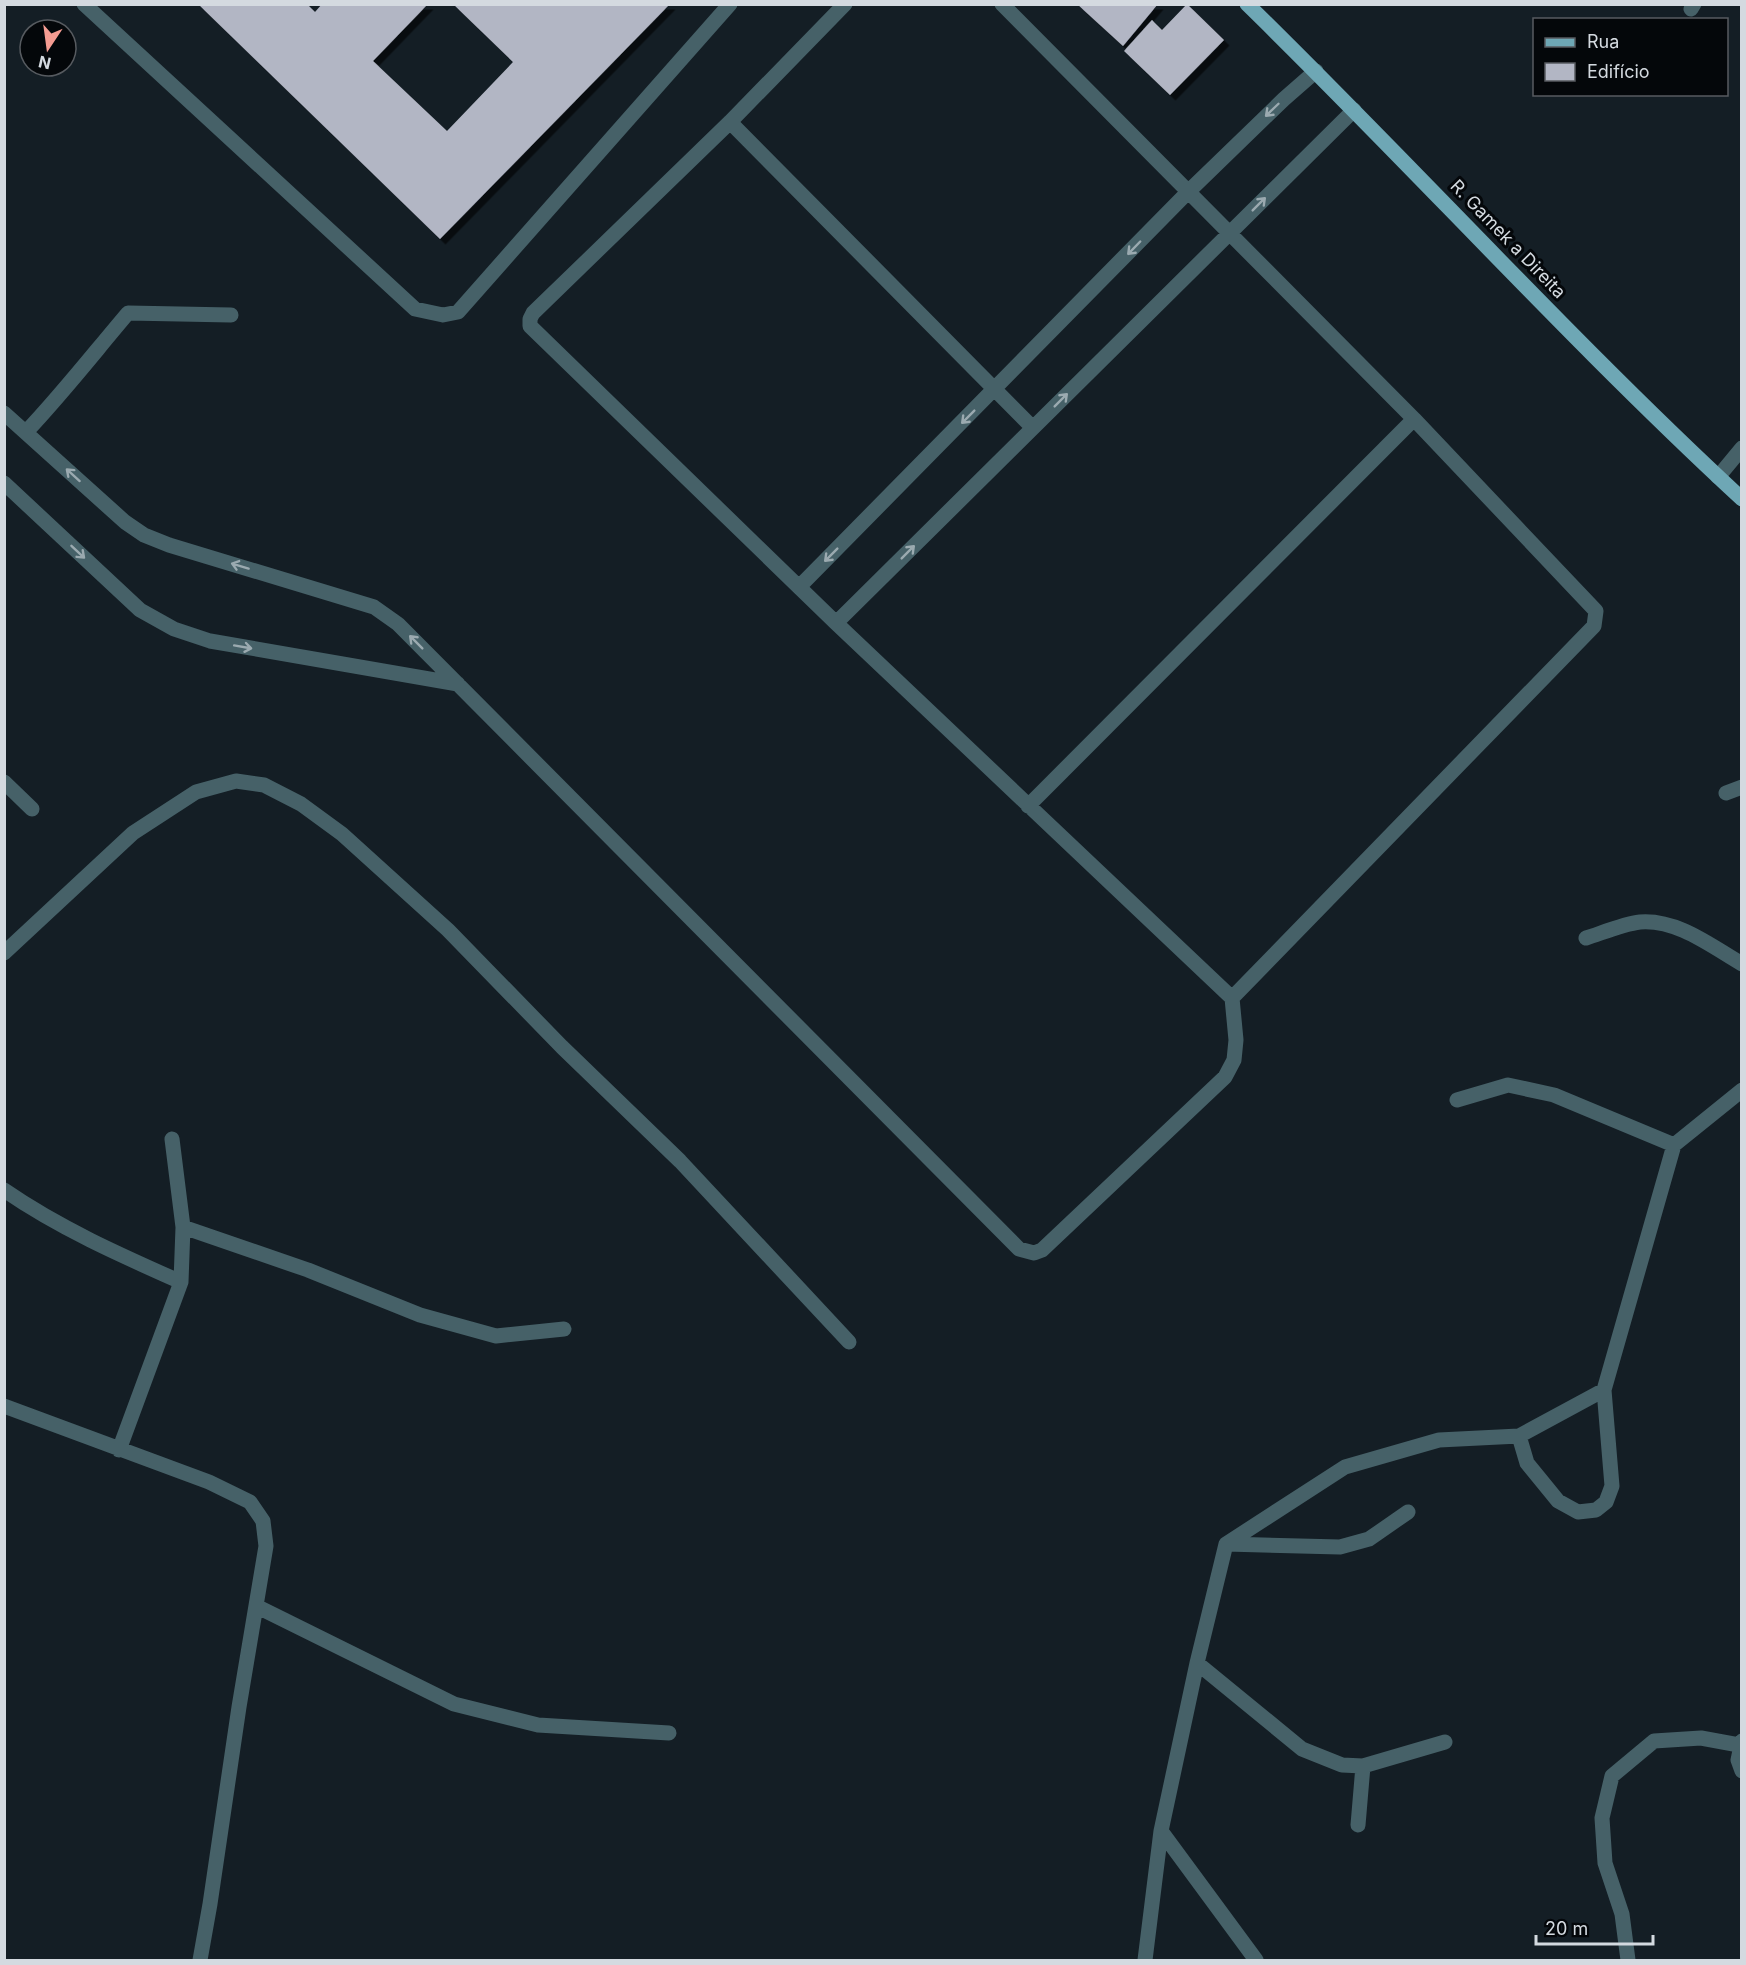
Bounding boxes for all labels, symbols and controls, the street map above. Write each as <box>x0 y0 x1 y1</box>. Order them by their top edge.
north arrow <box>18 18 78 78</box>
legend <box>1533 18 1728 96</box>
text: Rua <box>1587 31 1619 52</box>
text: N <box>36 51 53 74</box>
text: Edifício <box>1587 61 1650 82</box>
one-way arrow <box>1265 103 1280 118</box>
street label: R. Gamek a Direita <box>1446 175 1570 302</box>
one-way arrow <box>1252 196 1267 211</box>
one-way arrow <box>1127 240 1141 255</box>
one-way arrow <box>1054 393 1069 408</box>
one-way arrow <box>960 409 975 424</box>
one-way arrow <box>65 468 80 482</box>
one-way arrow <box>70 545 85 559</box>
one-way arrow <box>900 545 915 559</box>
one-way arrow <box>823 548 838 563</box>
one-way arrow <box>231 560 250 571</box>
one-way arrow <box>409 635 424 650</box>
one-way arrow <box>232 641 252 652</box>
scale bar <box>1536 1908 1653 1946</box>
text: 20 m <box>1545 1918 1588 1939</box>

